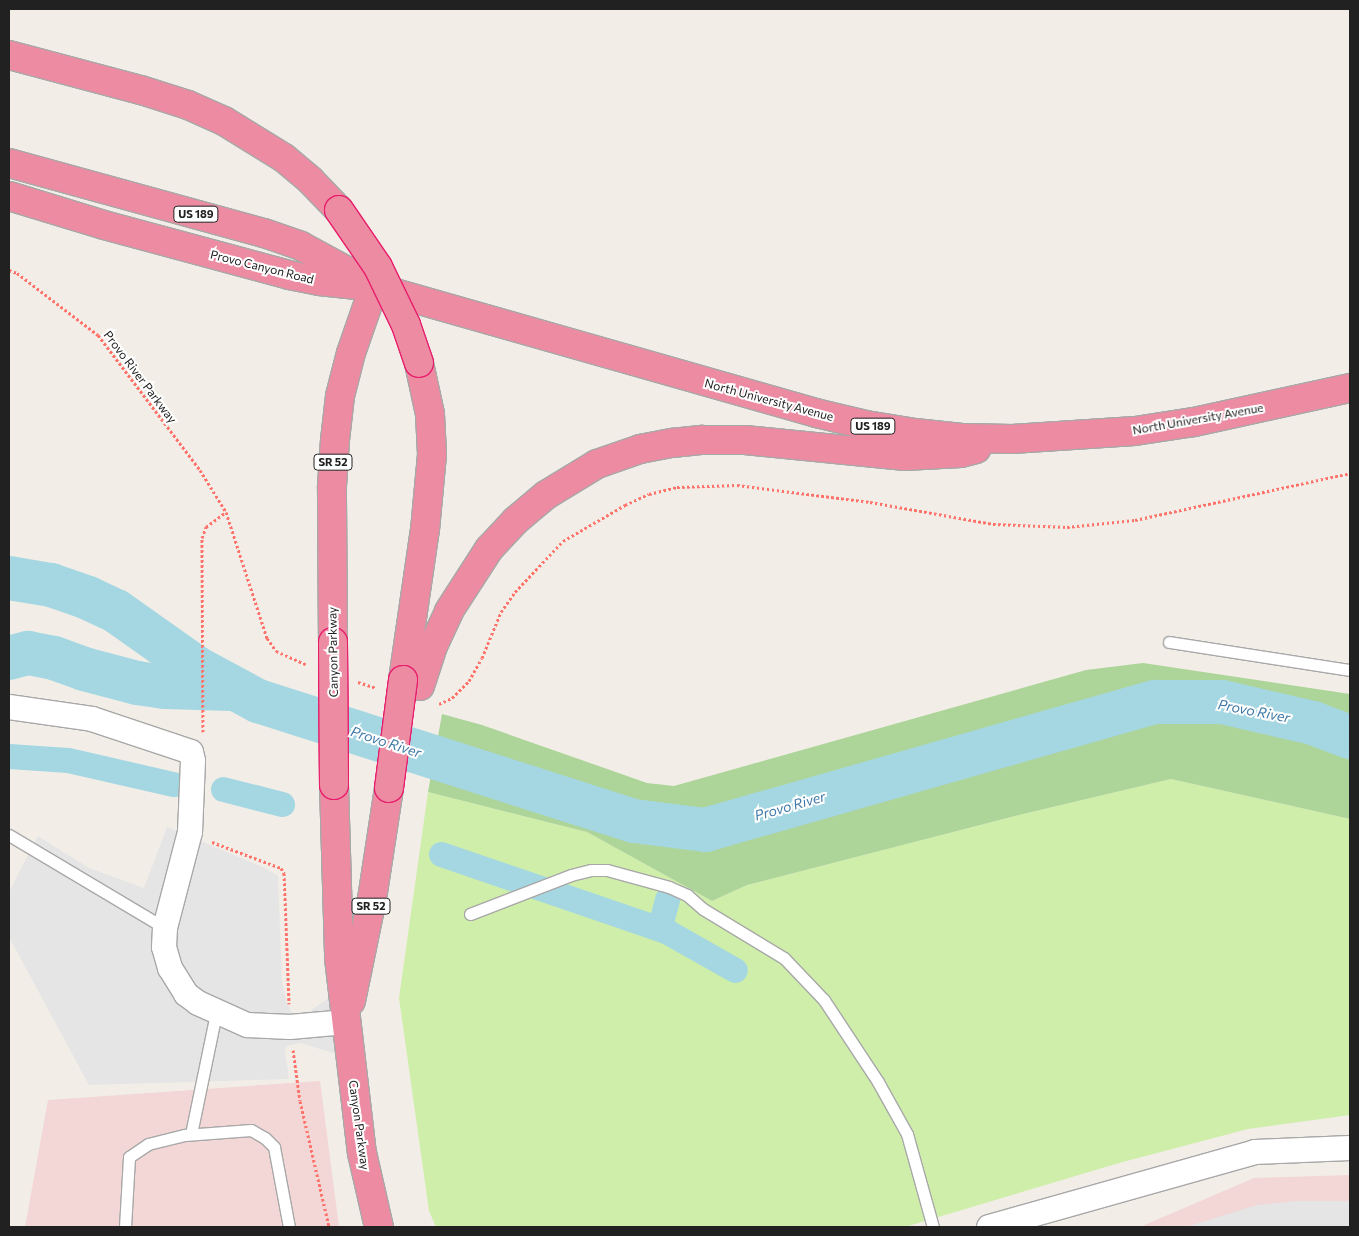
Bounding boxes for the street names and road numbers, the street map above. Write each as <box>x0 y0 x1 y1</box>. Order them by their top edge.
road number: US 189 <box>172 205 220 222</box>
street label: Provo Canyon Road <box>209 247 315 287</box>
street label: Provo River Parkway <box>101 328 179 426</box>
street label: North University Avenue <box>703 376 835 424</box>
street label: North University Avenue <box>1131 400 1265 438</box>
road number: US 189 <box>849 418 897 434</box>
road number: SR 52 <box>313 454 353 471</box>
street label: Canyon Parkway <box>325 607 341 697</box>
road number: SR 52 <box>351 898 391 914</box>
street label: Canyon Parkway <box>346 1079 372 1171</box>

